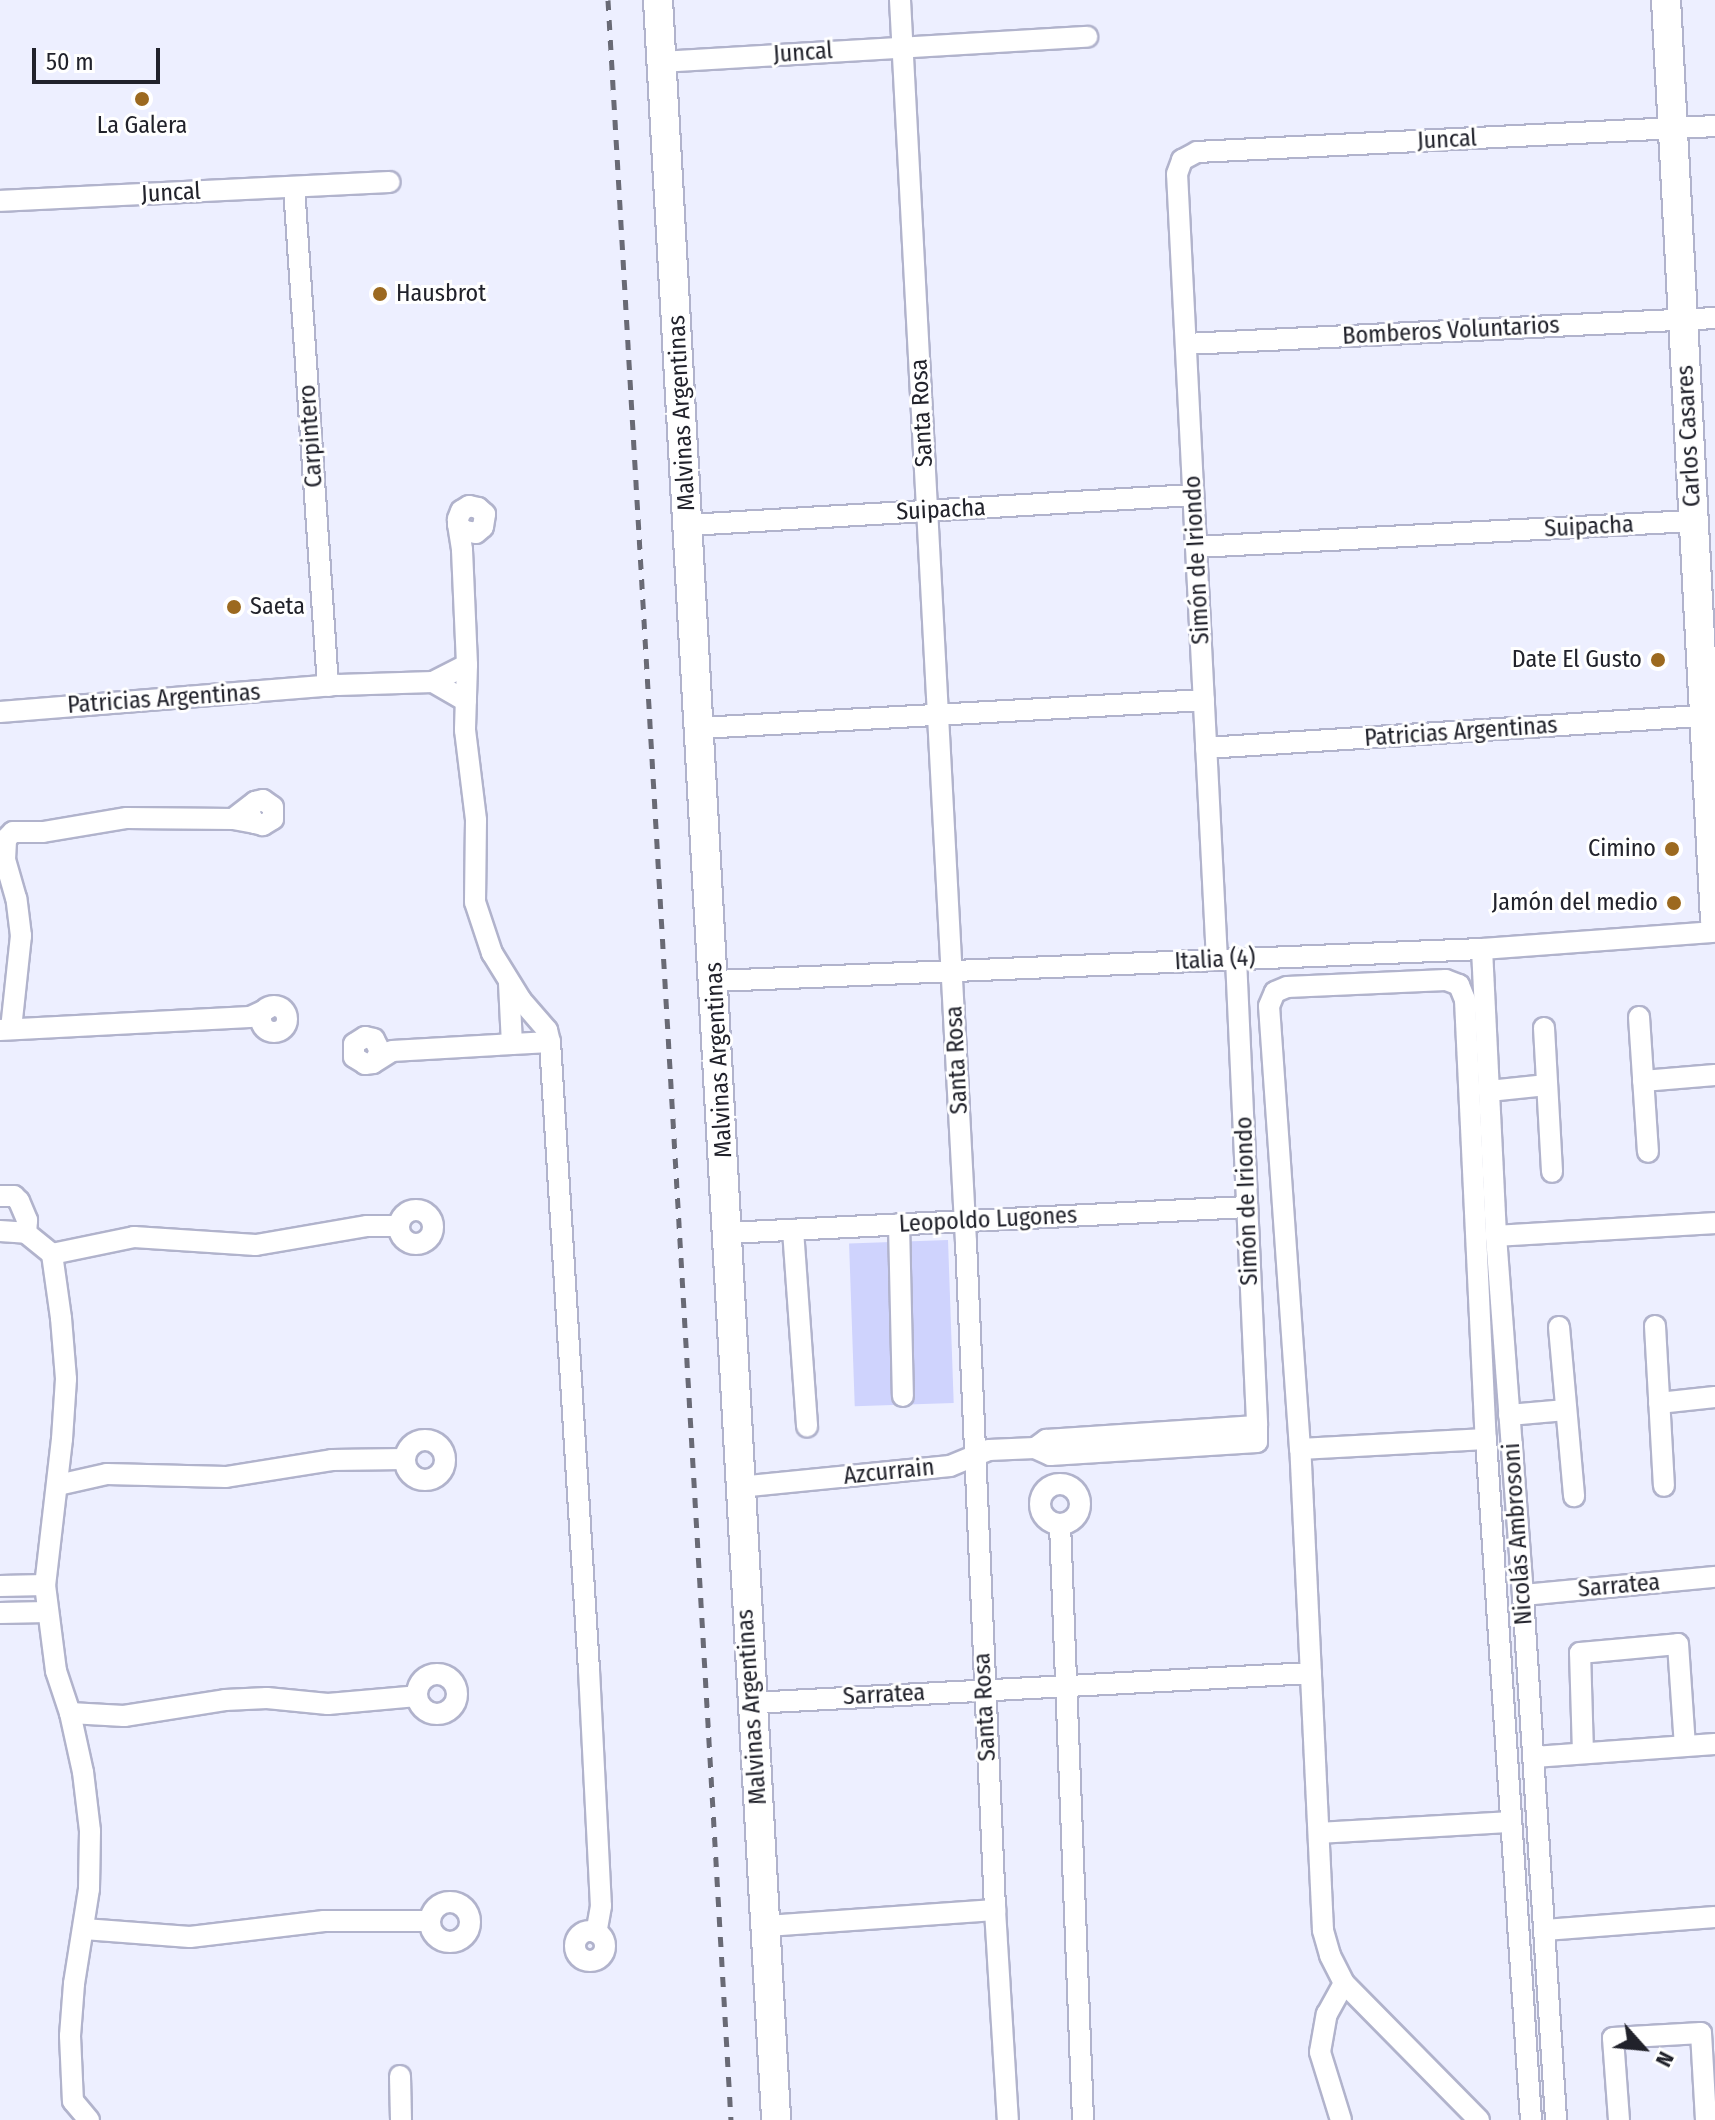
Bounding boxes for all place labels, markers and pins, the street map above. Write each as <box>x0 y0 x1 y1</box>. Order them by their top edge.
marker: La Galera <box>133 90 151 108</box>
place label: La Galera <box>97 112 187 140</box>
place label: Hausbrot <box>396 280 486 308</box>
marker: Hausbrot <box>371 285 389 303</box>
place label: Saeta <box>250 593 305 621</box>
marker: Saeta <box>225 598 243 616</box>
place label: Date El Gusto <box>1512 646 1642 674</box>
marker: Date El Gusto <box>1649 651 1667 669</box>
place label: Cimino <box>1588 835 1656 863</box>
marker: Cimino <box>1663 840 1681 858</box>
place label: Jamón del medio <box>1492 889 1658 917</box>
marker: Jamón del medio <box>1665 894 1683 912</box>

